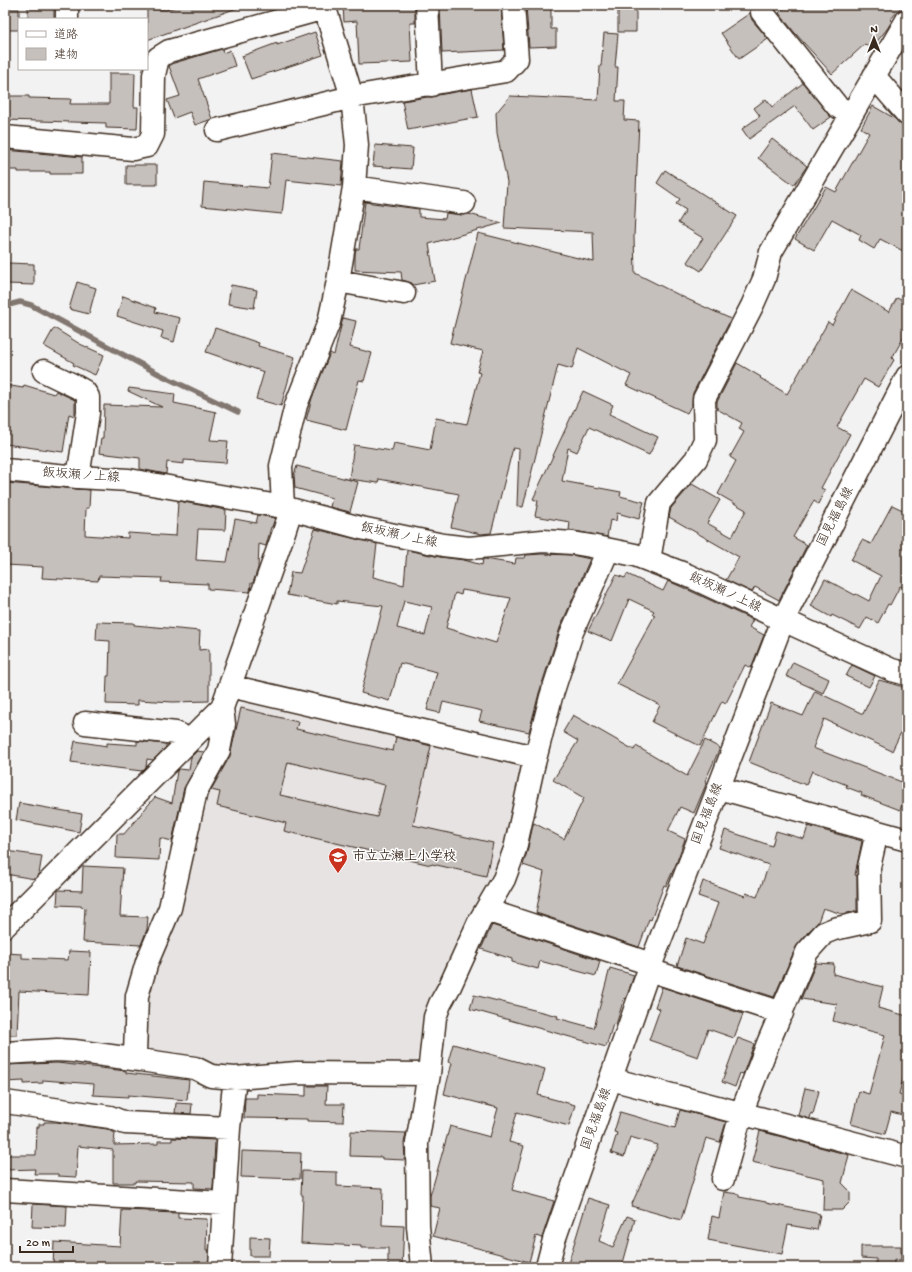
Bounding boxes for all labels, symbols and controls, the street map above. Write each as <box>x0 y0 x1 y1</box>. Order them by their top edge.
legend <box>18 18 148 70</box>
north arrow <box>854 18 894 58</box>
text: N <box>870 24 878 36</box>
text: 道路 <box>54 28 78 43</box>
text: 建物 <box>54 48 78 63</box>
street label: 飯坂瀬ノ上線 <box>42 466 121 486</box>
street label: 国見福島線 <box>814 483 858 549</box>
street label: 飯坂瀬ノ上線 <box>359 521 440 552</box>
street label: 飯坂瀬ノ上線 <box>686 570 764 617</box>
street label: 国見福島線 <box>688 780 727 847</box>
school or university icon: 市立立瀬上小学校 <box>327 846 349 874</box>
place label: 市立立瀬上小学校 <box>352 849 456 865</box>
street label: 国見福島線 <box>578 1085 616 1152</box>
scale bar <box>20 1228 73 1254</box>
text: 20 m <box>26 1237 51 1251</box>

